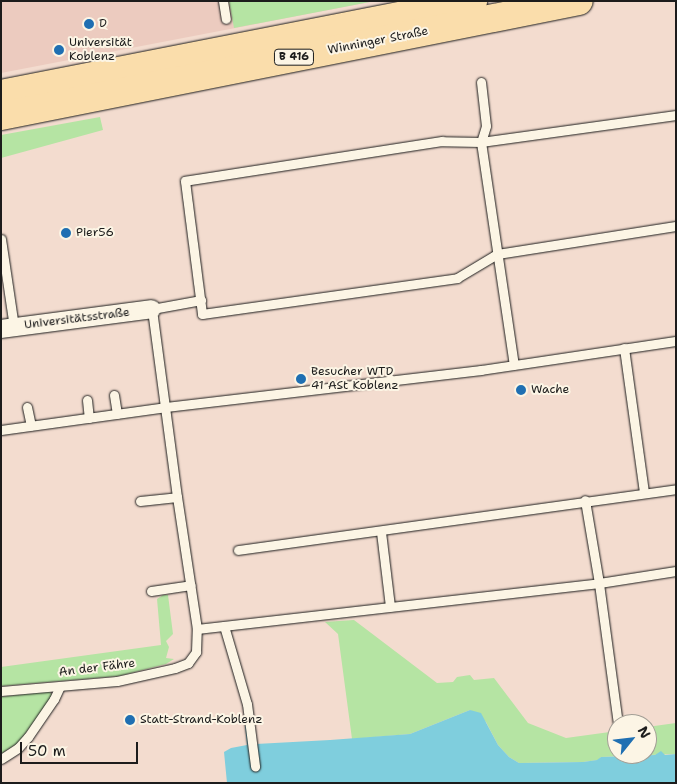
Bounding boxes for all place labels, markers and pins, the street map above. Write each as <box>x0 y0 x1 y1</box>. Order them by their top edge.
place label: D <box>99 17 107 31</box>
marker: D <box>83 18 95 30</box>
place label: Universität Koblenz <box>69 36 132 64</box>
marker: Universität Koblenz <box>53 44 65 56</box>
place label: Pier56 <box>76 226 114 240</box>
marker: Pier56 <box>60 227 72 239</box>
place label: Besucher WTD 41 ASt Koblenz <box>311 365 399 393</box>
marker: Besucher WTD 41 ASt Koblenz <box>295 373 307 385</box>
place label: Wache <box>531 383 569 397</box>
marker: Wache <box>515 384 527 396</box>
place label: Statt-Strand-Koblenz <box>140 713 262 727</box>
marker: Statt-Strand-Koblenz <box>124 714 136 726</box>

